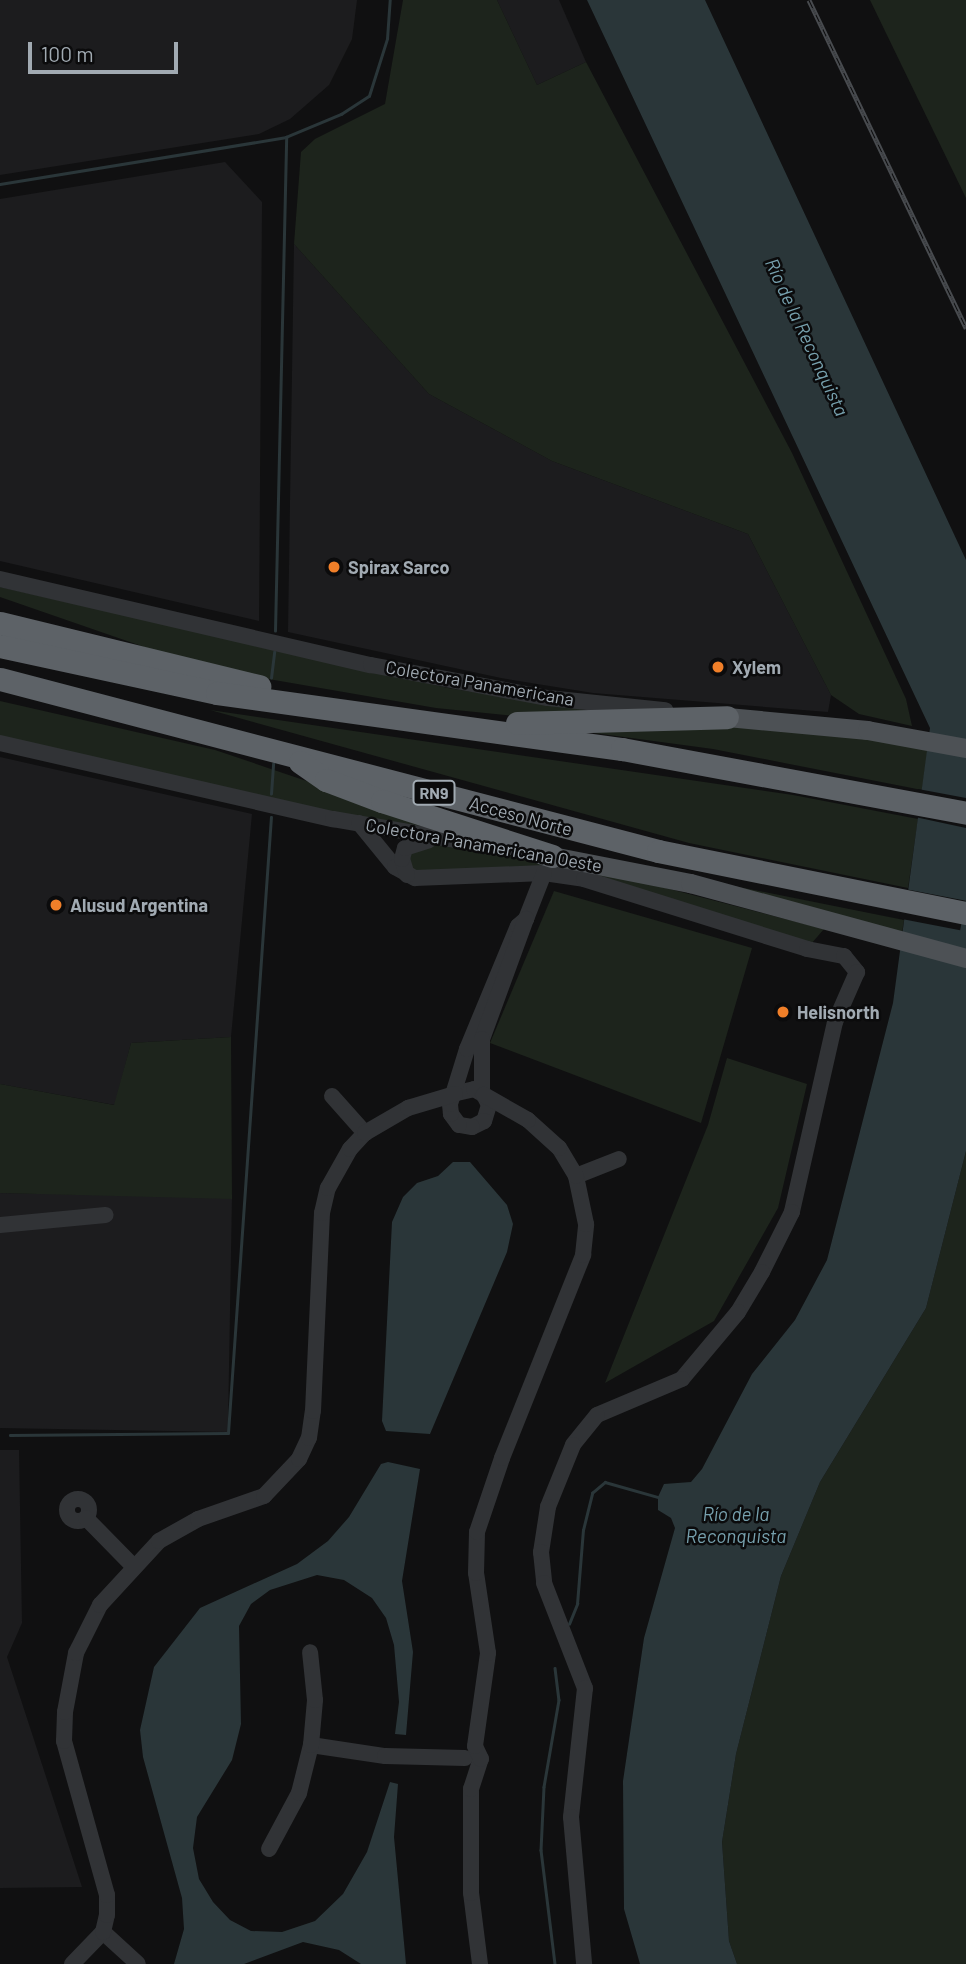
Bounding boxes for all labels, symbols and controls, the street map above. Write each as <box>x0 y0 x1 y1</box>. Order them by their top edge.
scale bar <box>32 28 182 72</box>
text: 100 m <box>41 41 94 66</box>
water label: Río de la Reconquista <box>760 255 854 419</box>
place label: Spirax Sarco <box>348 556 449 578</box>
marker: Spirax Sarco <box>326 559 342 575</box>
street label: Colectora Panamericana <box>384 656 576 710</box>
place label: Xylem <box>732 656 781 678</box>
marker: Xylem <box>710 659 726 675</box>
road number: RN9 <box>411 780 457 806</box>
street label: Acceso Norte <box>467 792 575 840</box>
street label: Colectora Panamericana Oeste <box>364 814 604 876</box>
place label: Alusud Argentina <box>70 894 208 916</box>
marker: Alusud Argentina <box>48 897 64 913</box>
place label: Helisnorth <box>797 1001 880 1023</box>
marker: Helisnorth <box>775 1004 791 1020</box>
water label: Río de la Reconquista <box>686 1503 786 1547</box>

